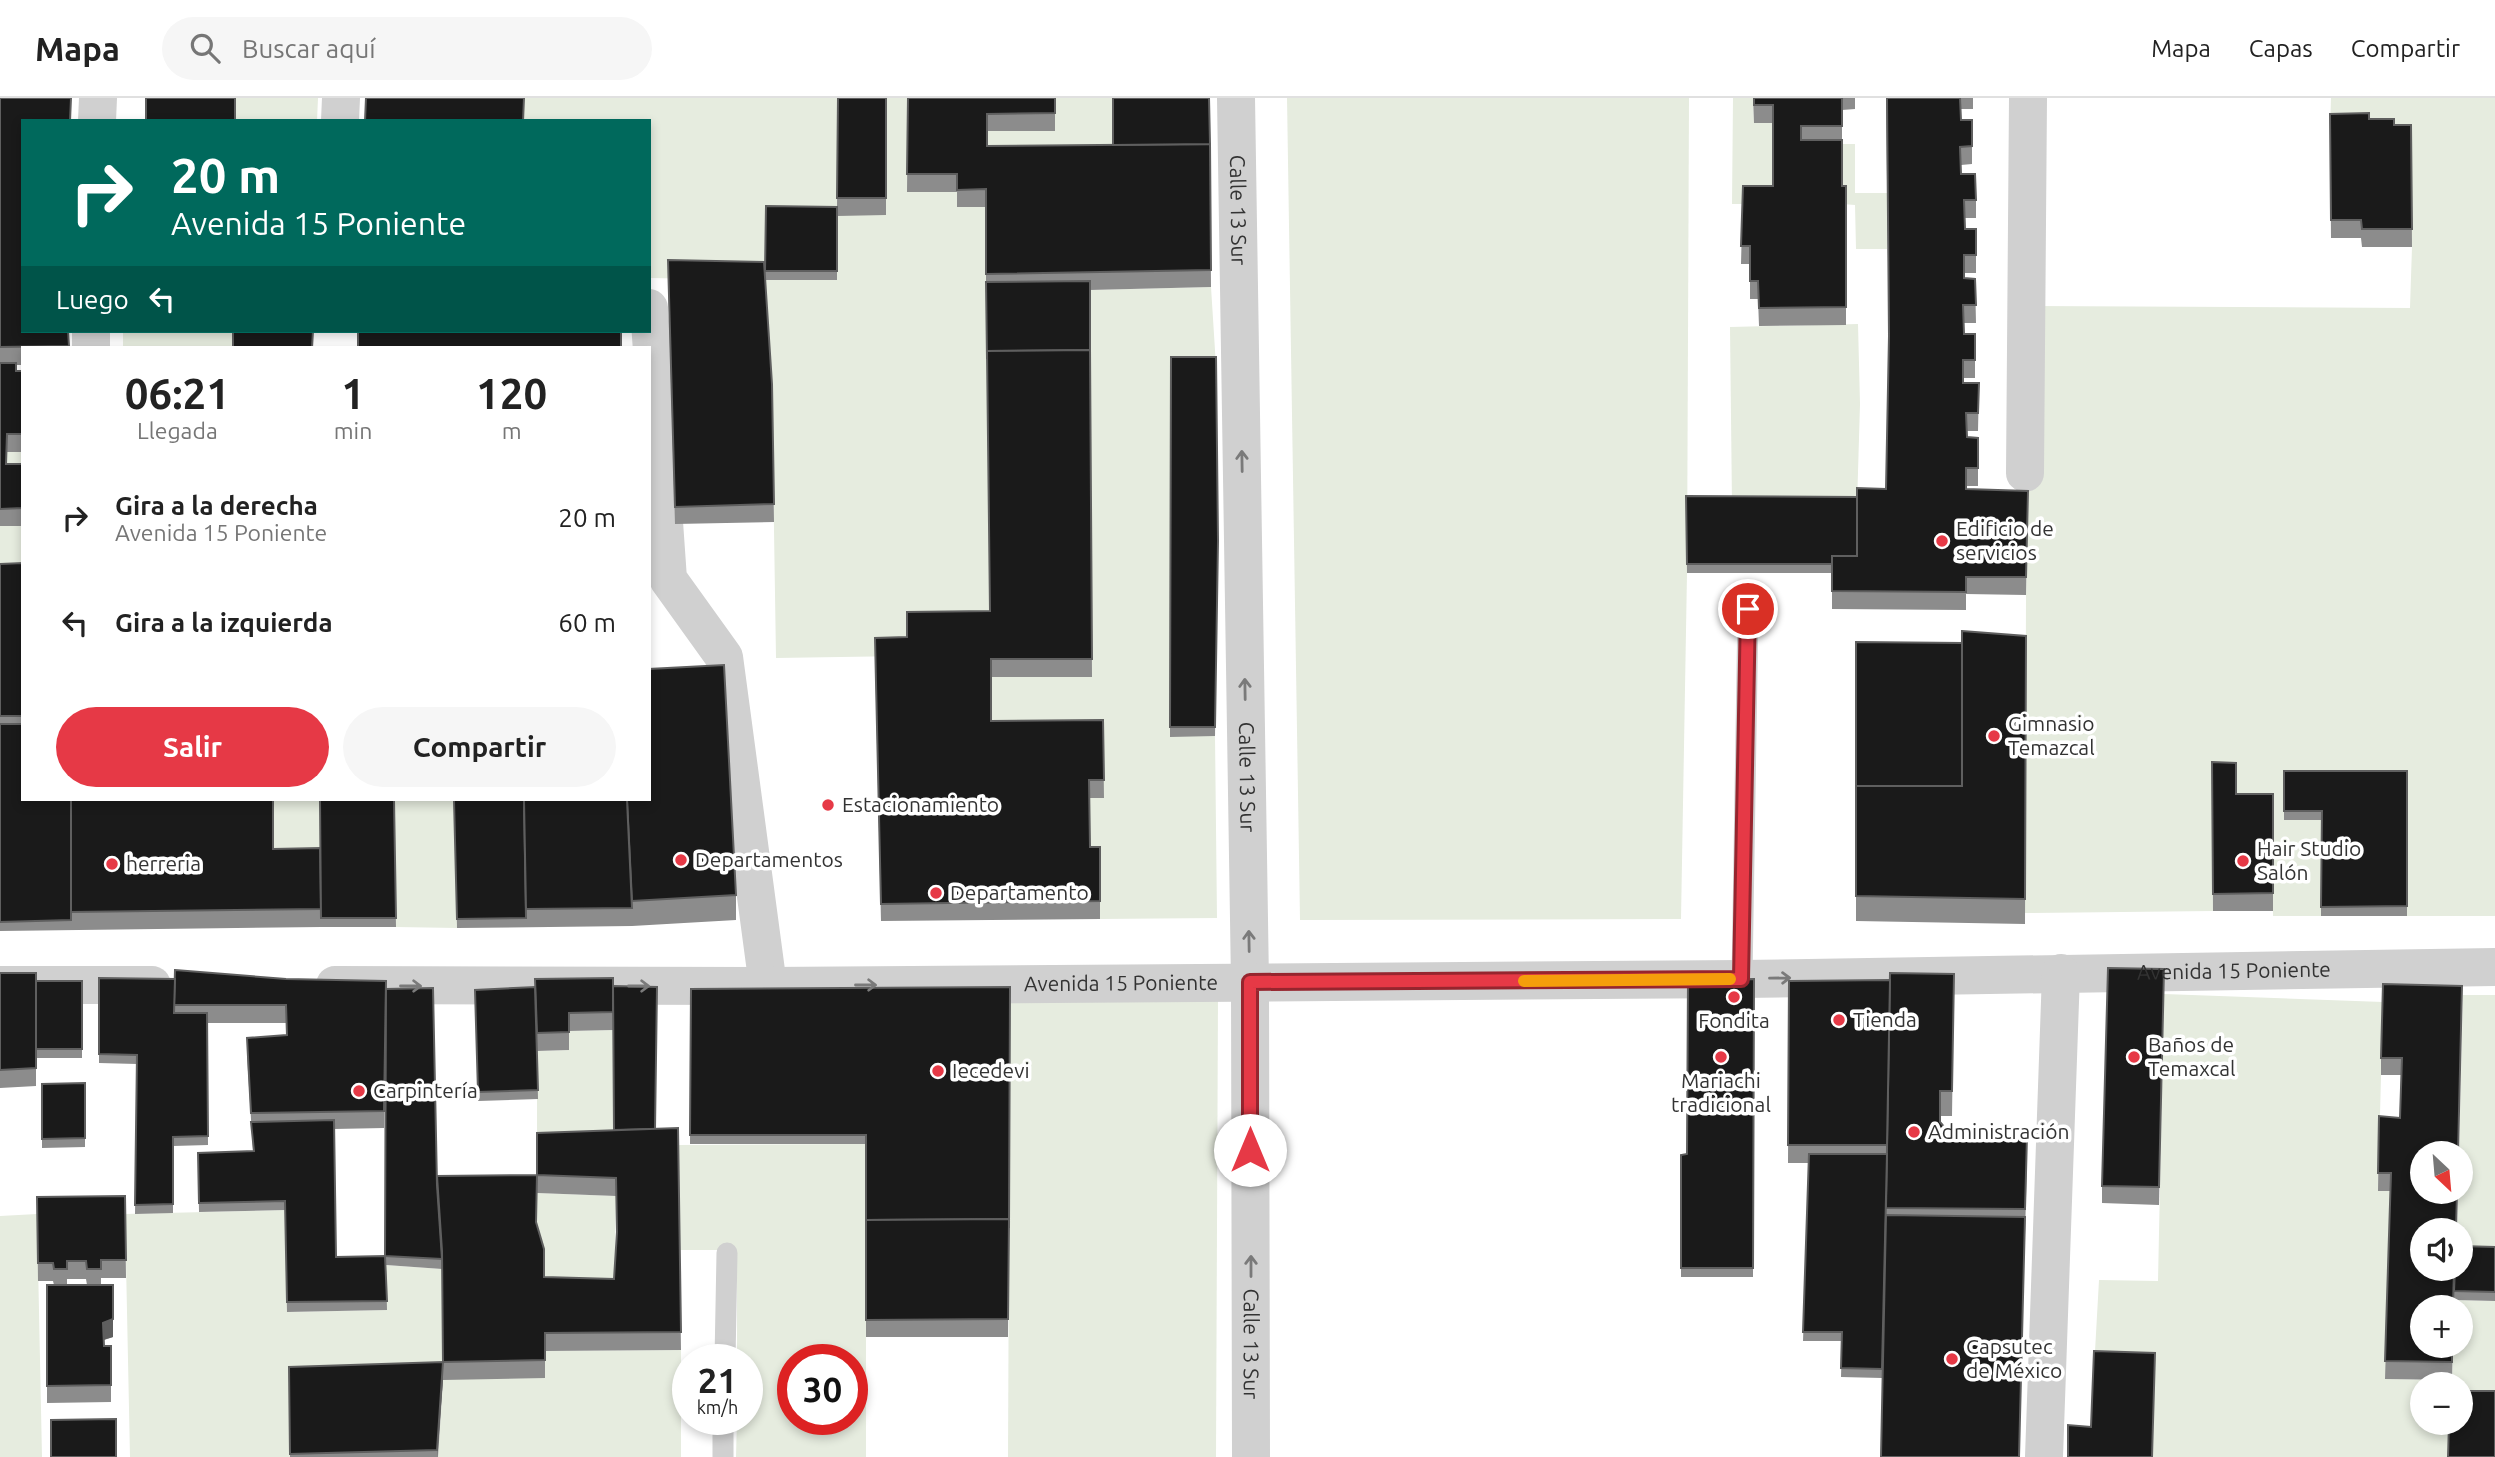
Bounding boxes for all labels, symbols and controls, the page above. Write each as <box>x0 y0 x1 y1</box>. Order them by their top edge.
search box <box>162 17 652 80</box>
icon: search <box>186 29 224 67</box>
text: Mapa <box>35 30 120 67</box>
text: Buscar aquí <box>242 34 376 63</box>
text: Mapa <box>2151 35 2211 62</box>
text: Capas <box>2249 35 2313 62</box>
text: Compartir <box>2351 35 2460 62</box>
icon: right <box>56 147 147 238</box>
text: 20 m <box>171 147 280 202</box>
street label: Calle 13 Sur <box>1226 154 1252 266</box>
text: Avenida 15 Poniente <box>171 205 466 241</box>
icon: left <box>143 280 181 318</box>
text: Luego <box>56 285 129 314</box>
text: 06:21 <box>125 370 230 417</box>
text: 1 <box>341 370 365 417</box>
text: 120 <box>476 370 547 417</box>
text: Llegada <box>137 418 218 443</box>
text: min <box>334 418 372 443</box>
text: m <box>502 418 522 443</box>
one-way arrow <box>1235 450 1248 473</box>
text: Gira a la derecha <box>115 491 318 520</box>
icon: right <box>56 499 94 537</box>
text: 20 m <box>558 503 616 532</box>
place label: Edificio de servicios <box>1956 516 2054 564</box>
text: Avenida 15 Poniente <box>115 520 327 545</box>
marker: Edificio de servicios <box>1934 533 1950 549</box>
pin <box>1718 579 1778 639</box>
icon: arrive <box>1729 590 1767 628</box>
icon: left <box>56 604 94 642</box>
text: Gira a la izquierda <box>115 608 333 637</box>
text: 60 m <box>558 608 616 637</box>
one-way arrow <box>1238 678 1252 701</box>
button: Salir <box>56 707 329 787</box>
button: Compartir <box>343 707 616 787</box>
place label: Gimnasio Temazcal <box>2008 711 2095 759</box>
street label: Calle 13 Sur <box>1235 721 1261 832</box>
marker: Gimnasio Temazcal <box>1986 728 2002 744</box>
place label: Estacionamiento <box>842 792 999 816</box>
marker: Estacionamiento <box>820 797 836 813</box>
place label: Hair Studio Salón <box>2257 836 2361 884</box>
place label: Departamentos <box>695 847 843 871</box>
place label: herreria <box>126 851 201 875</box>
marker: Departamentos <box>673 852 689 868</box>
marker: Hair Studio Salón <box>2235 853 2251 869</box>
marker: herreria <box>104 856 120 872</box>
place label: Departamento <box>950 880 1089 904</box>
marker: Departamento <box>928 885 944 901</box>
one-way arrow <box>1242 930 1256 953</box>
street label: Avenida 15 Poniente <box>2137 957 2331 984</box>
street label: Avenida 15 Poniente <box>1024 970 1218 995</box>
one-way arrow <box>1768 972 1791 985</box>
one-way arrow <box>854 978 877 992</box>
one-way arrow <box>399 979 422 993</box>
one-way arrow <box>627 979 650 993</box>
marker: Fondita <box>1726 989 1742 1005</box>
place label: Tienda <box>1853 1007 1917 1031</box>
place label: Fondita <box>1698 1008 1770 1032</box>
marker: Tienda <box>1831 1012 1847 1028</box>
place label: Baños de Temaxcal <box>2148 1032 2236 1080</box>
marker: Mariachi tradicional <box>1713 1049 1729 1065</box>
marker: Baños de Temaxcal <box>2126 1049 2142 1065</box>
place label: Iecedevi <box>952 1058 1030 1082</box>
marker: Iecedevi <box>930 1063 946 1079</box>
place label: Mariachi tradicional <box>1671 1068 1771 1116</box>
place label: Carpintería <box>373 1078 478 1102</box>
marker: Carpintería <box>351 1083 367 1099</box>
position arrow <box>1213 1113 1287 1187</box>
place label: Administración <box>1928 1119 2069 1143</box>
marker: Administración <box>1906 1124 1922 1140</box>
north arrow <box>2410 1141 2473 1204</box>
map controls <box>2410 1141 2473 1435</box>
button: sound <box>2410 1218 2473 1281</box>
one-way arrow <box>1244 1255 1258 1278</box>
street label: Calle 13 Sur <box>1240 1289 1264 1399</box>
button: + <box>2410 1295 2473 1358</box>
place label: Capsutec de México <box>1966 1334 2062 1382</box>
speed limit sign: 30 <box>777 1344 868 1435</box>
marker: Capsutec de México <box>1944 1351 1960 1367</box>
text: 21 <box>698 1360 737 1400</box>
button: − <box>2410 1372 2473 1435</box>
text: km/h <box>697 1397 738 1417</box>

